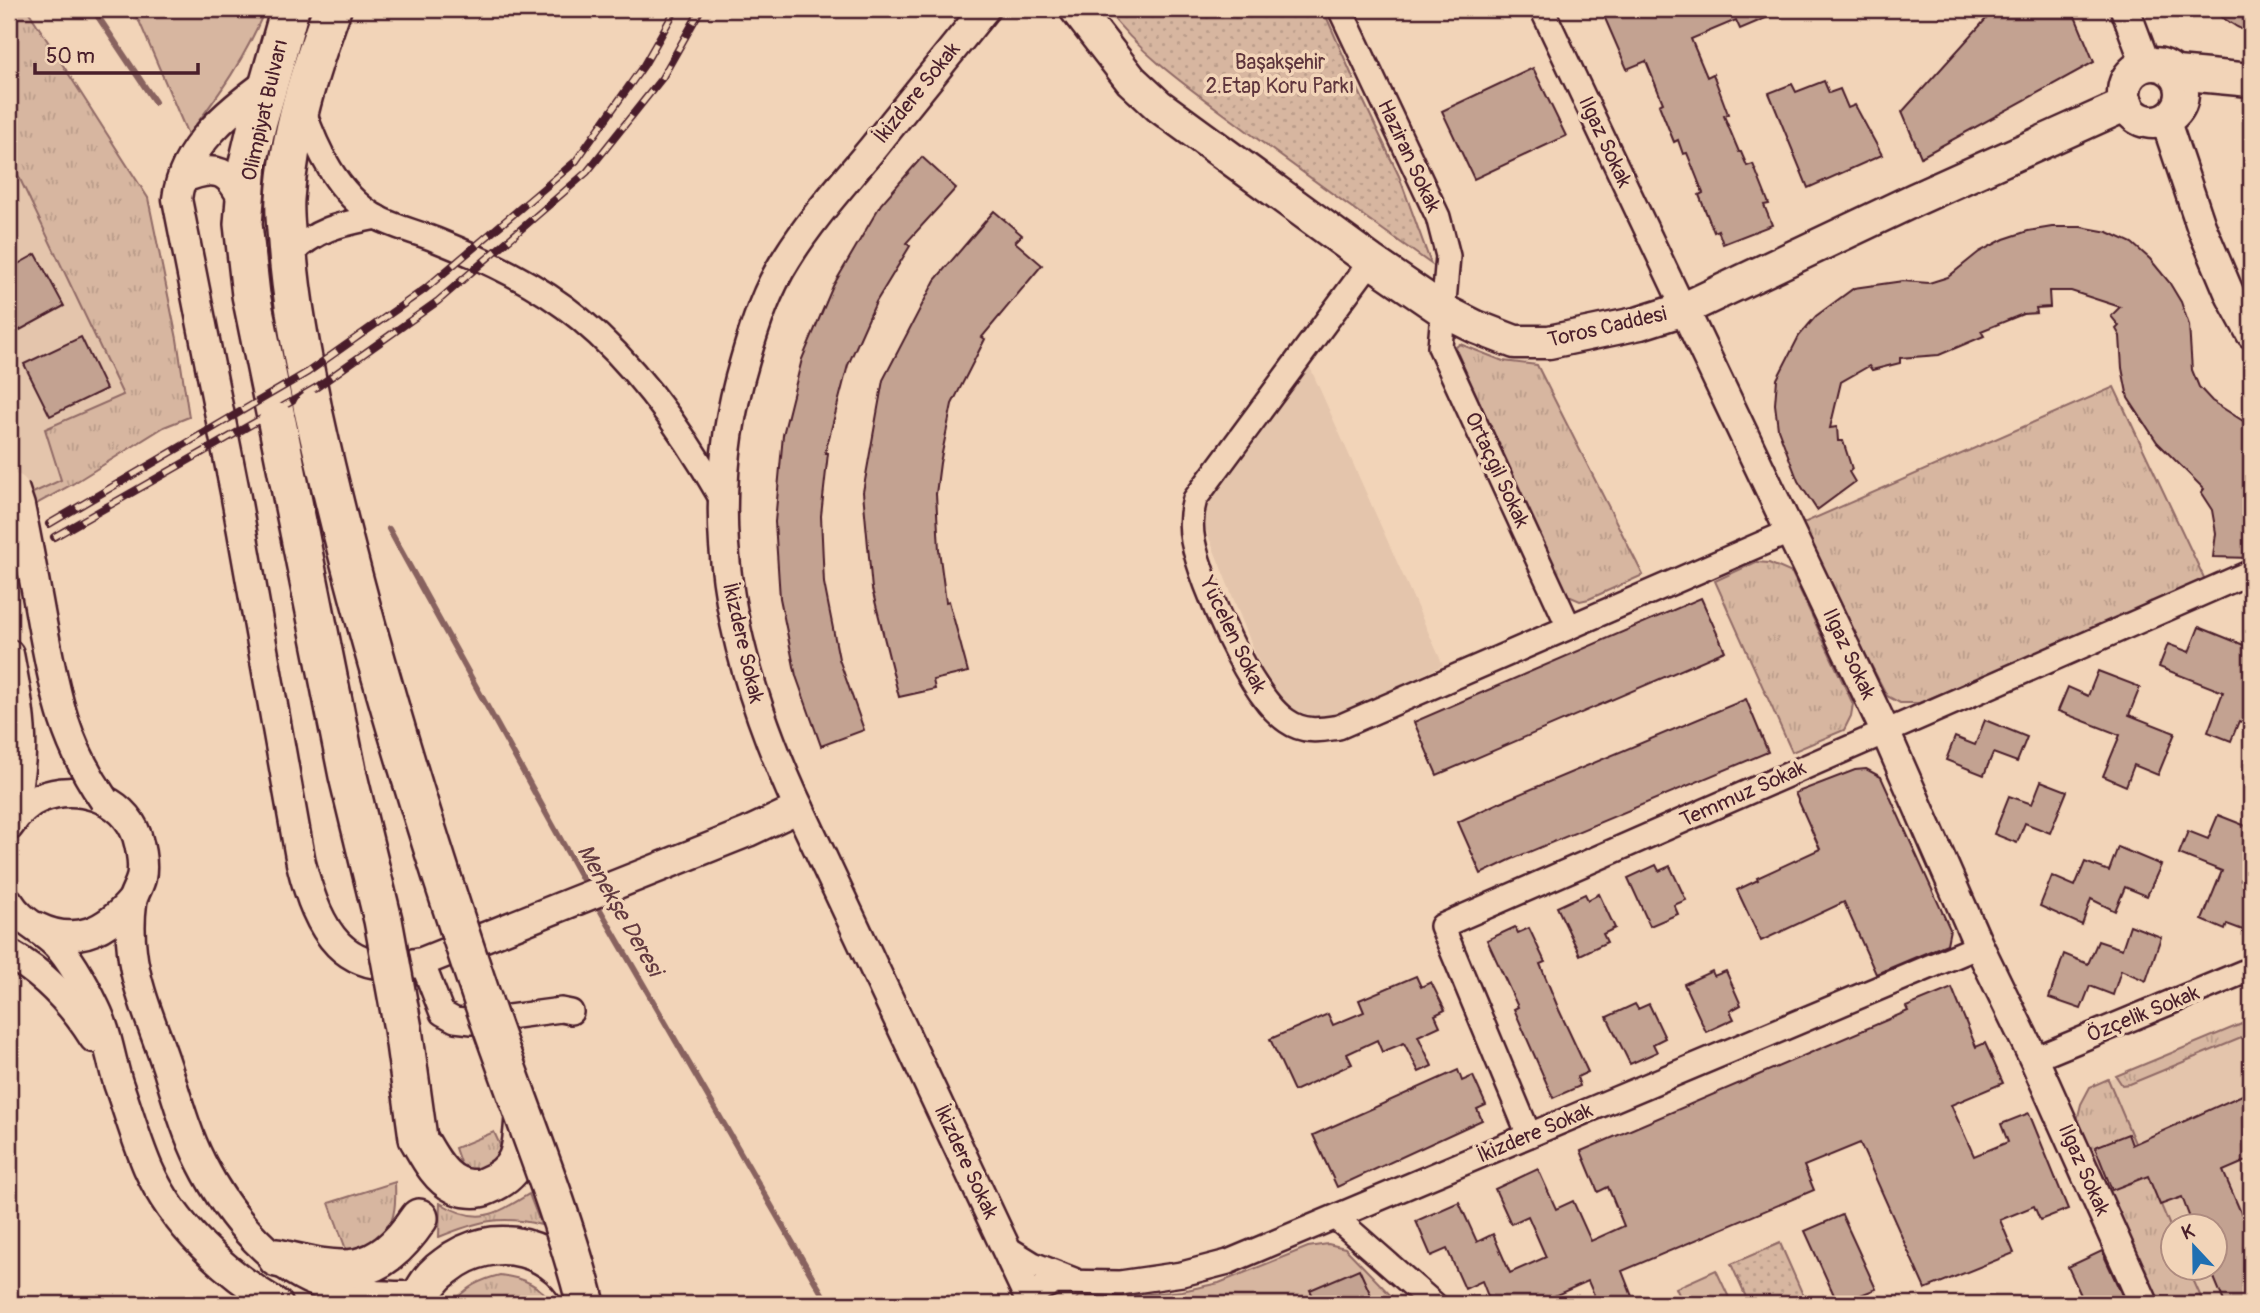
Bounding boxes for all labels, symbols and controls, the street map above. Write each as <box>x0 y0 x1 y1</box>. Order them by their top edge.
scale bar <box>35 32 198 76</box>
street label: Olimpiyat Bulvarı <box>236 36 294 184</box>
street label: İkizdere Sokak <box>868 37 966 149</box>
text: 50 m <box>46 43 95 70</box>
park label: Başakşehir 2.Etap Koru Parkı <box>1206 49 1354 100</box>
street label: Ilgaz Sokak <box>1572 92 1638 192</box>
street label: Haziran Sokak <box>1371 95 1447 217</box>
street label: Toros Caddesi <box>1545 300 1669 354</box>
street label: Ortaçgil Sokak <box>1458 408 1536 532</box>
street label: Yücelen Sokak <box>1193 571 1273 698</box>
street label: İkizdere Sokak <box>716 580 770 706</box>
street label: Ilgaz Sokak <box>1816 604 1882 704</box>
street label: Temmuz Sokak <box>1676 754 1810 834</box>
water label: Menekşe Deresi <box>571 839 671 984</box>
street label: Özçelik Sokak <box>2083 979 2204 1049</box>
street label: İkizdere Sokak <box>1473 1096 1597 1169</box>
street label: İkizdere Sokak <box>928 1101 1004 1224</box>
street label: Ilgaz Sokak <box>2052 1120 2116 1220</box>
north arrow <box>2158 1212 2228 1282</box>
text: K <box>2178 1219 2198 1245</box>

